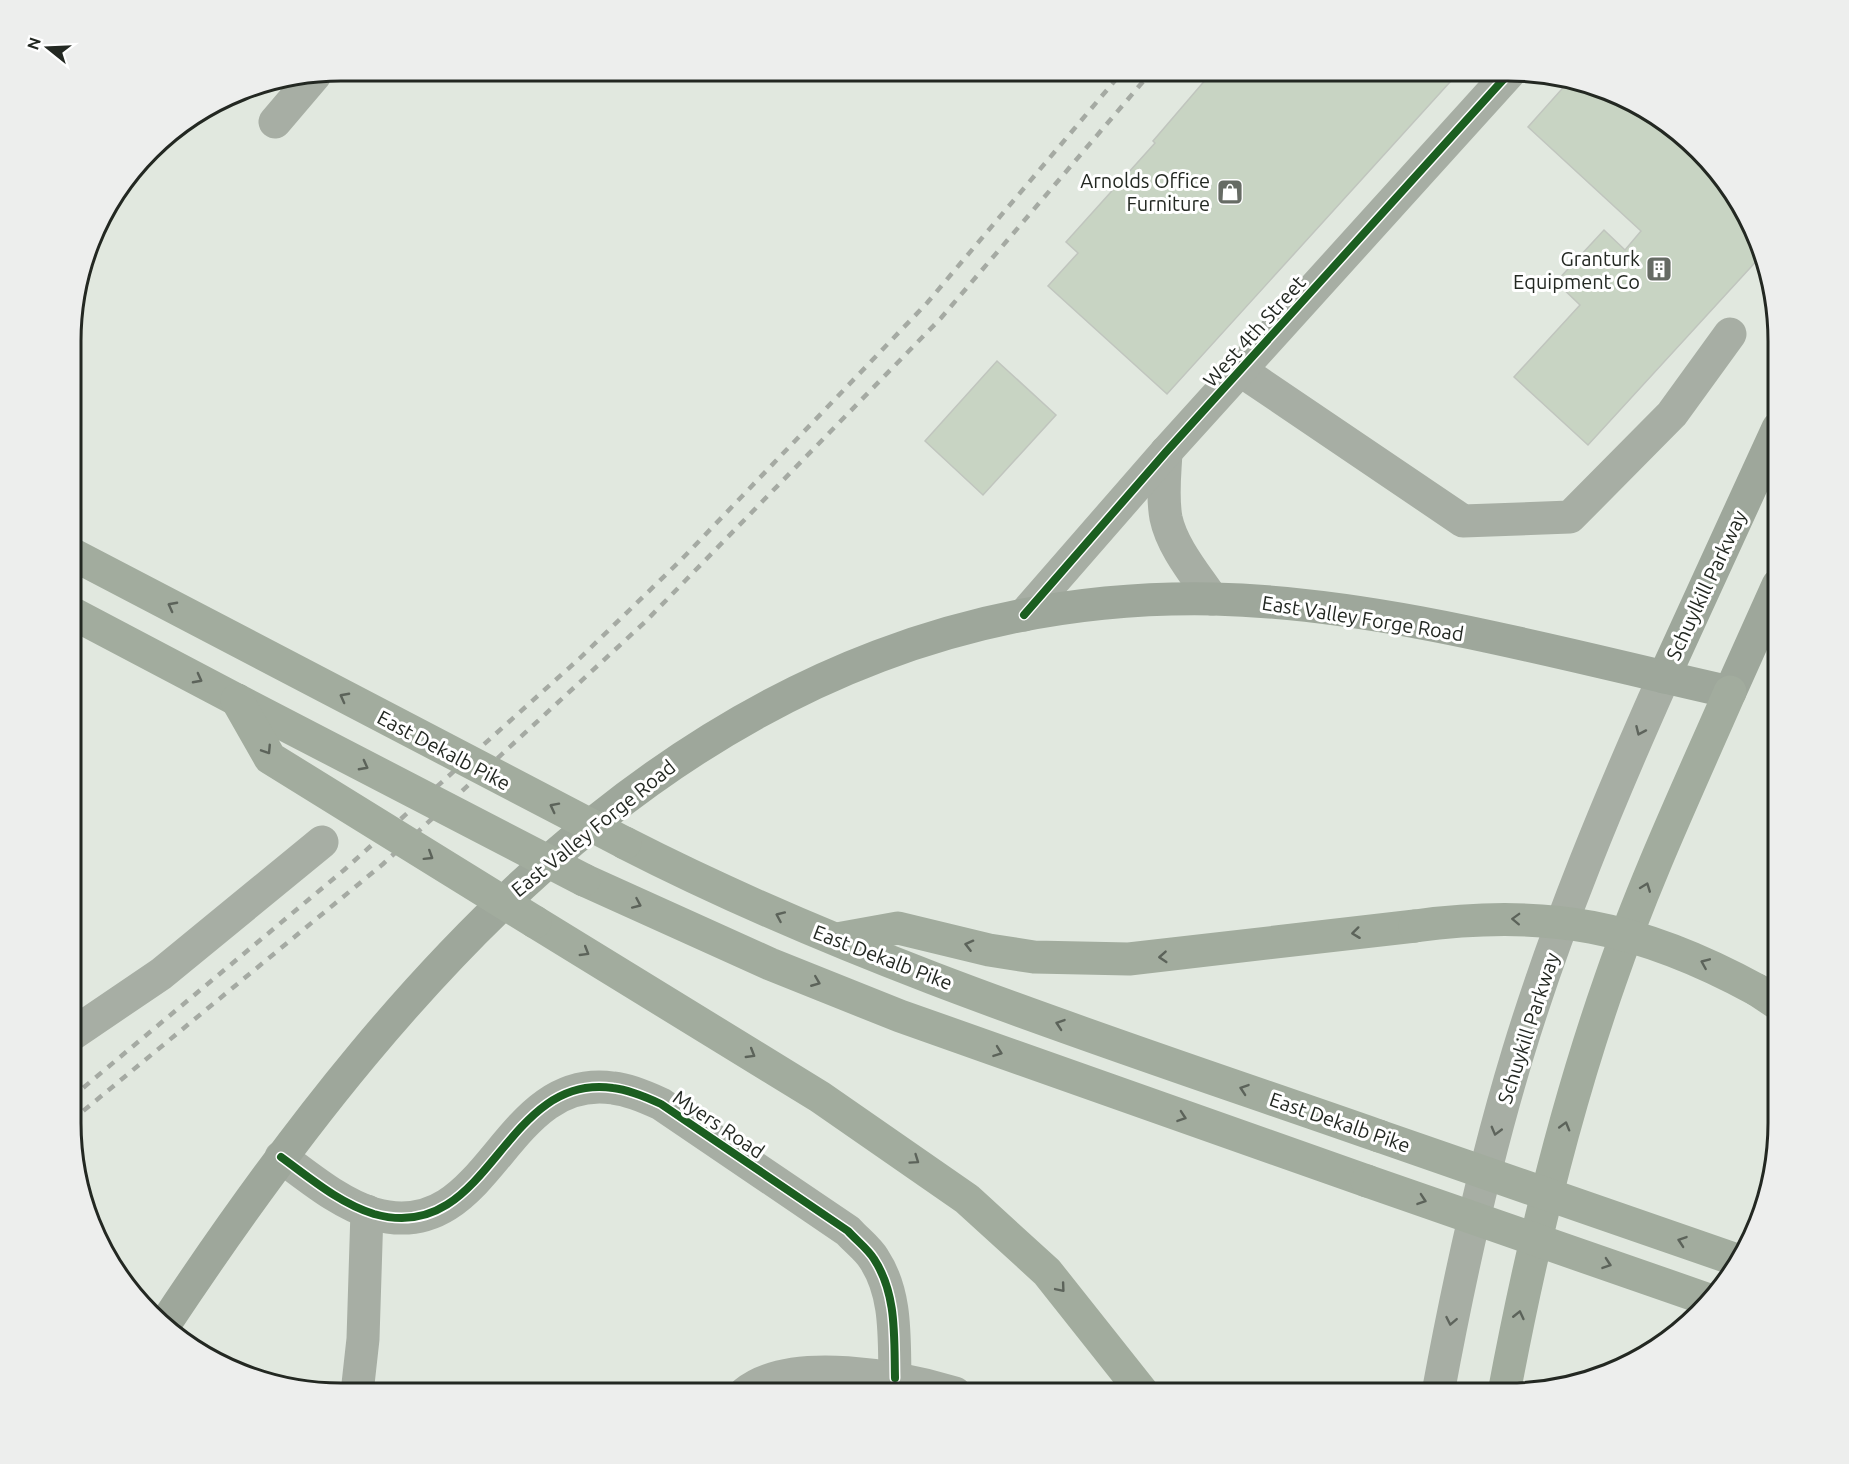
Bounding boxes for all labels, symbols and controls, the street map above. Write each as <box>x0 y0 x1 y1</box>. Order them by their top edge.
north arrow <box>18 18 78 78</box>
text: N <box>23 35 44 52</box>
place label: Arnolds Office Furniture <box>1080 169 1210 215</box>
shop icon: Arnolds Office Furniture <box>1215 177 1245 207</box>
place label: Granturk Equipment Co <box>1513 247 1640 293</box>
building icon: Granturk Equipment Co <box>1644 254 1674 284</box>
street label: West 4th Street <box>1198 271 1310 391</box>
street label: Schuylkill Parkway <box>1661 506 1751 664</box>
street label: East Valley Forge Road <box>1260 591 1466 645</box>
one-way arrow <box>167 602 178 613</box>
one-way arrow <box>192 672 203 684</box>
one-way arrow <box>340 693 350 704</box>
street label: East Dekalb Pike <box>374 705 514 795</box>
one-way arrow <box>1635 724 1647 735</box>
one-way arrow <box>259 744 271 754</box>
street label: East Valley Forge Road <box>507 755 679 901</box>
one-way arrow <box>357 759 368 770</box>
one-way arrow <box>550 803 560 814</box>
one-way arrow <box>423 849 433 861</box>
one-way arrow <box>1639 882 1651 893</box>
one-way arrow <box>631 897 642 909</box>
one-way arrow <box>776 911 787 923</box>
one-way arrow <box>1512 912 1521 925</box>
street label: East Dekalb Pike <box>810 920 956 994</box>
one-way arrow <box>1352 926 1361 939</box>
one-way arrow <box>964 940 974 953</box>
one-way arrow <box>579 945 589 957</box>
street label: Schuykill Parkway <box>1493 949 1563 1106</box>
one-way arrow <box>1158 950 1167 963</box>
one-way arrow <box>1700 958 1711 970</box>
one-way arrow <box>810 975 821 988</box>
one-way arrow <box>1055 1019 1066 1032</box>
one-way arrow <box>992 1044 1003 1057</box>
one-way arrow <box>745 1047 755 1059</box>
one-way arrow <box>1239 1083 1250 1096</box>
street label: Myers Road <box>669 1085 769 1163</box>
street label: East Dekalb Pike <box>1267 1087 1413 1157</box>
one-way arrow <box>1176 1109 1187 1122</box>
one-way arrow <box>1558 1121 1570 1132</box>
one-way arrow <box>1491 1125 1503 1136</box>
one-way arrow <box>908 1153 919 1164</box>
one-way arrow <box>1417 1193 1427 1206</box>
one-way arrow <box>1677 1236 1687 1248</box>
one-way arrow <box>1601 1257 1612 1270</box>
one-way arrow <box>1054 1281 1065 1292</box>
one-way arrow <box>1512 1311 1525 1321</box>
one-way arrow <box>1445 1315 1458 1325</box>

